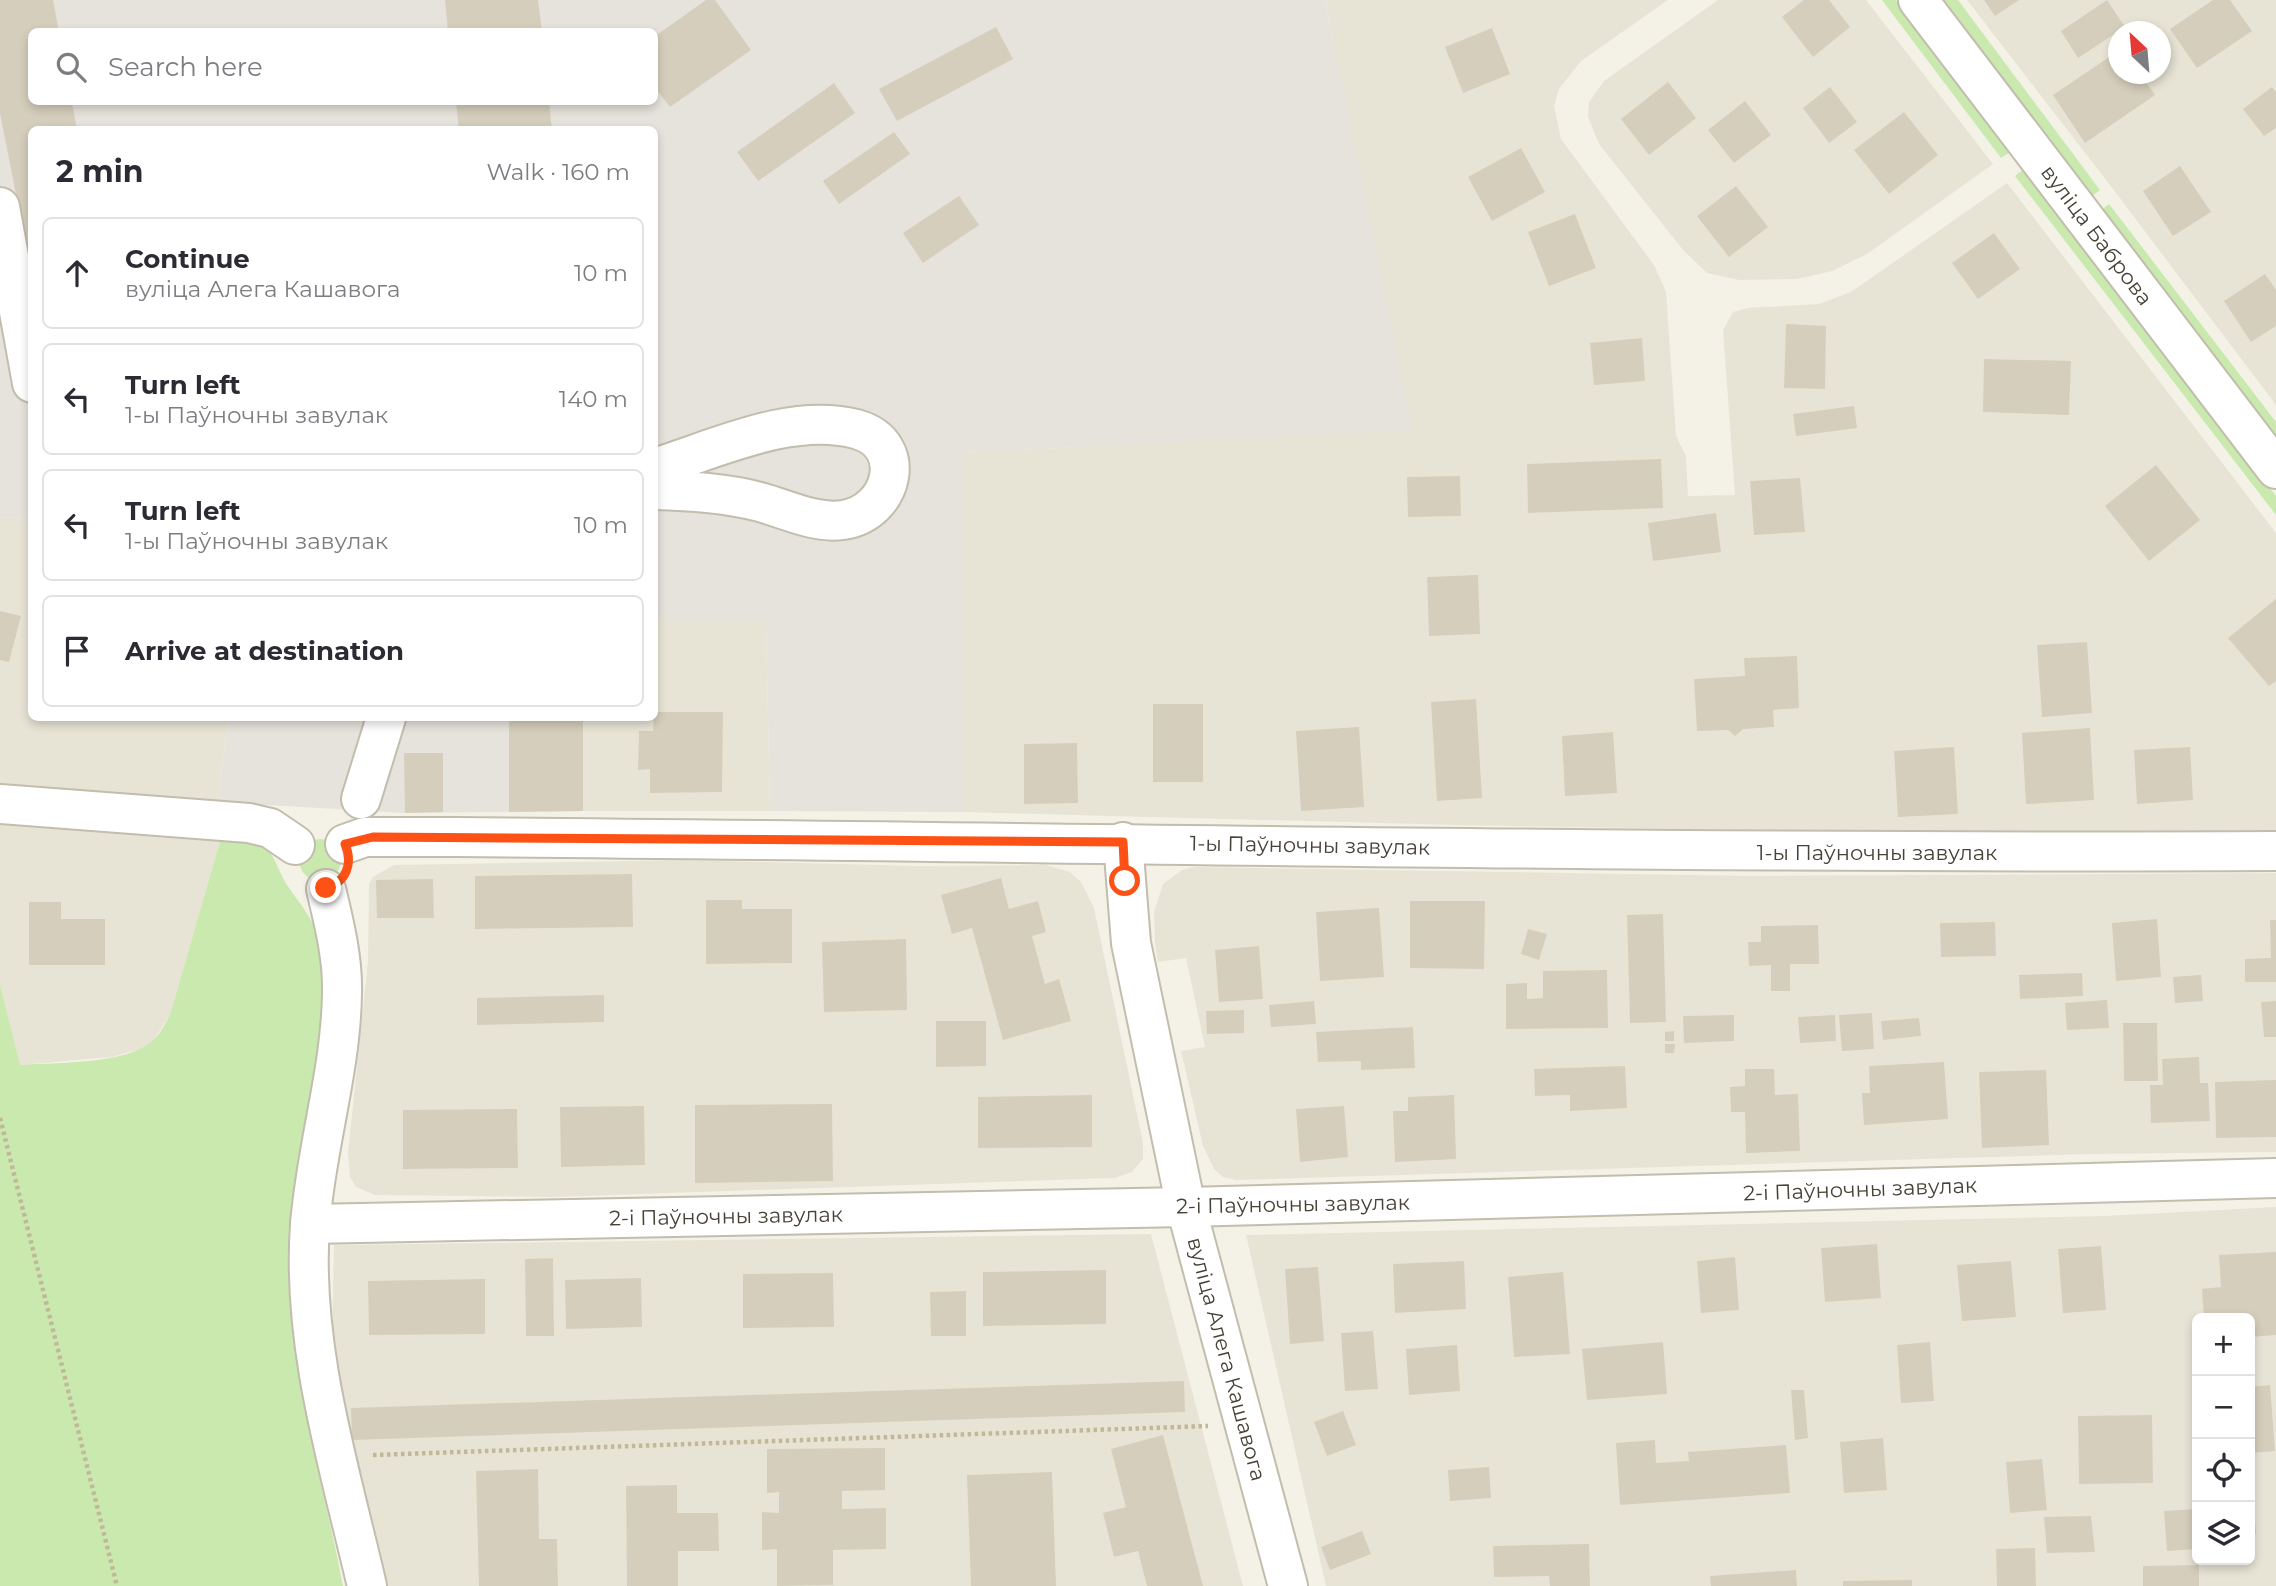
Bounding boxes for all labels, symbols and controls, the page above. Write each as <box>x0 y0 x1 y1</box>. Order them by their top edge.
north arrow <box>2108 21 2171 84</box>
search box <box>28 28 658 105</box>
icon: search <box>52 48 90 86</box>
text: Search here <box>108 51 263 83</box>
text: 2 min <box>56 153 143 190</box>
text: Walk · 160 m <box>486 158 630 186</box>
street label: вуліца Баброва <box>2036 160 2158 310</box>
text: Continue <box>125 243 250 275</box>
icon: ahead <box>58 254 96 292</box>
text: 10 m <box>574 259 628 287</box>
text: вуліца Алега Кашавога <box>125 275 400 303</box>
text: Turn left <box>125 369 241 401</box>
icon: left <box>58 380 96 418</box>
text: 140 m <box>559 385 628 413</box>
text: 1-ы Паўночны завулак <box>125 401 388 429</box>
text: Turn left <box>125 495 241 527</box>
icon: left <box>58 506 96 544</box>
text: 10 m <box>574 511 628 539</box>
text: 1-ы Паўночны завулак <box>125 527 388 555</box>
icon: arrive <box>58 632 96 670</box>
text: Arrive at destination <box>125 635 404 667</box>
street label: 1-ы Паўночны завулак <box>1190 830 1430 860</box>
street label: 1-ы Паўночны завулак <box>1757 840 1997 865</box>
route start <box>1109 865 1140 896</box>
route end <box>310 872 341 903</box>
street label: 2-і Паўночны завулак <box>1743 1172 1977 1206</box>
street label: 2-і Паўночны завулак <box>1176 1189 1410 1219</box>
street label: 2-і Паўночны завулак <box>609 1201 843 1231</box>
street label: вуліца Алега Кашавога <box>1182 1234 1272 1484</box>
map controls <box>2192 1313 2255 1565</box>
button: + <box>2192 1313 2255 1376</box>
button: − <box>2192 1376 2255 1439</box>
button: locate <box>2192 1439 2255 1502</box>
button: layers <box>2192 1502 2255 1565</box>

